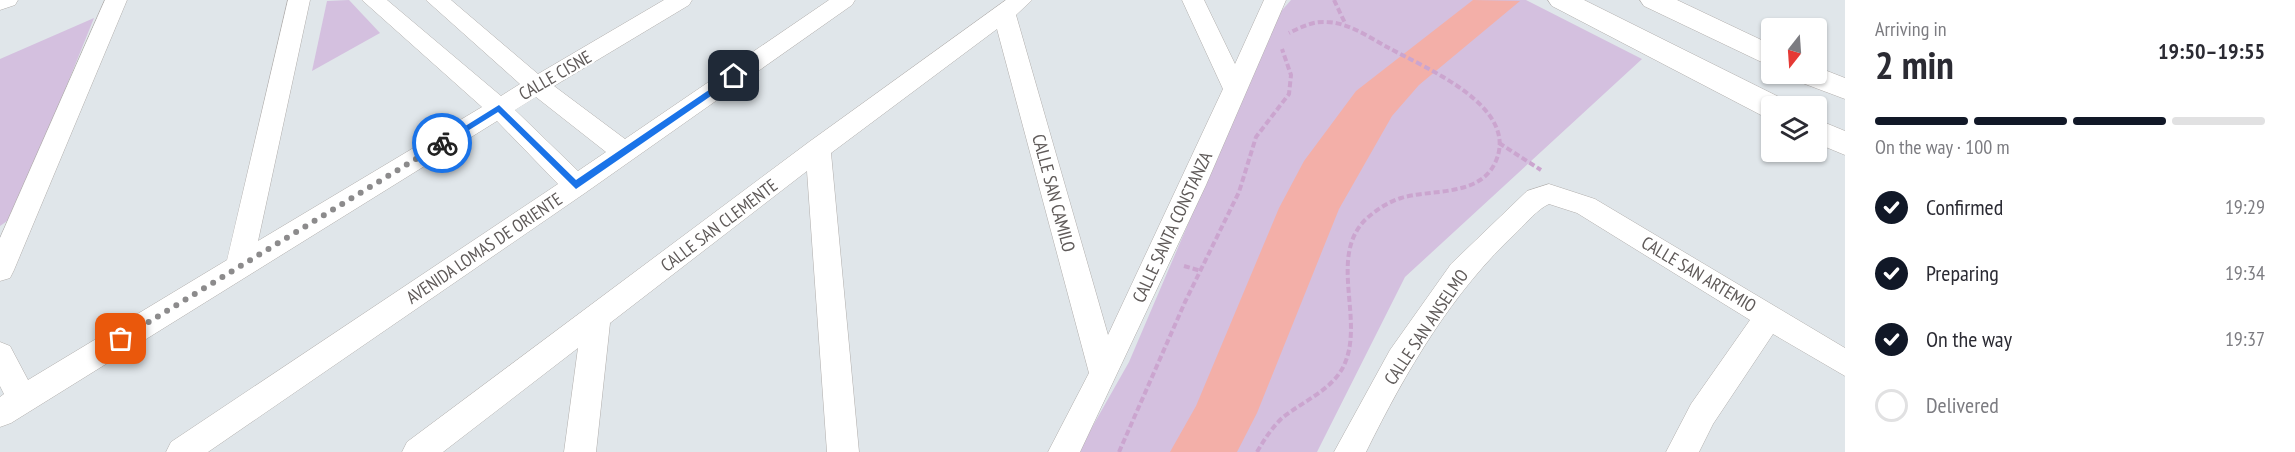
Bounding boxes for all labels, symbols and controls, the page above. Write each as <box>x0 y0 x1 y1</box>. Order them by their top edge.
text: Arriving in <box>1875 16 1947 42</box>
north arrow <box>1761 18 1827 84</box>
map controls <box>1761 18 1827 162</box>
text: 19:50–19:55 <box>2158 37 2265 65</box>
text: 2 min <box>1875 39 1954 90</box>
street label: CALLE CISNE <box>514 45 596 105</box>
pin <box>708 50 759 101</box>
icon: home <box>717 59 750 92</box>
button: layers <box>1761 96 1827 162</box>
courier <box>412 113 472 173</box>
icon: bike <box>426 127 459 160</box>
street label: CALLE SAN CAMILO <box>1027 132 1081 254</box>
text: On the way · 100 m <box>1875 134 2010 160</box>
street label: CALLE SANTA CONSTANZA <box>1127 147 1217 306</box>
street label: CALLE SAN CLEMENTE <box>656 174 782 276</box>
street label: AVENIDA LOMAS DE ORIENTE <box>402 187 566 309</box>
icon: check <box>1875 191 1908 224</box>
text: Confirmed <box>1926 193 2003 221</box>
text: 19:29 <box>2225 194 2265 220</box>
street label: CALLE SAN ARTEMIO <box>1638 231 1761 317</box>
icon: check <box>1875 257 1908 290</box>
text: Preparing <box>1926 259 1999 287</box>
text: 19:34 <box>2225 260 2265 286</box>
street label: CALLE SAN ANSELMO <box>1379 265 1473 389</box>
pin <box>95 313 146 364</box>
icon: bag <box>104 322 137 355</box>
icon: check <box>1875 323 1908 356</box>
text: On the way <box>1926 325 2012 353</box>
text: 19:37 <box>2225 326 2265 352</box>
text: Delivered <box>1926 391 1999 419</box>

